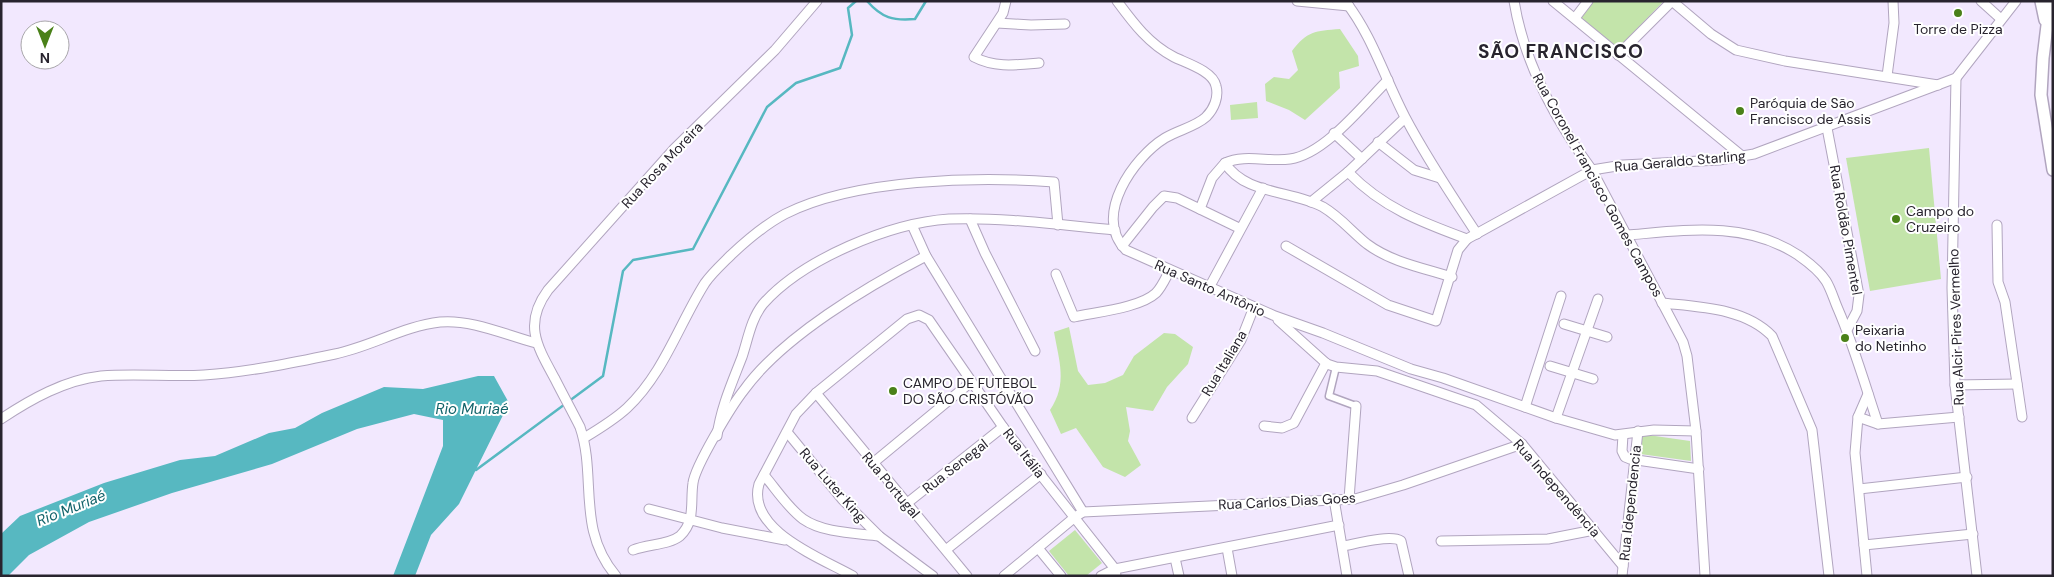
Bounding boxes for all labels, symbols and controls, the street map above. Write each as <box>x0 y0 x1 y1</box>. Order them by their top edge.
marker: Torre de Pizza <box>1952 7 1964 19</box>
north arrow <box>20 20 70 70</box>
place label: Torre de Pizza <box>1913 20 2003 38</box>
district label: SÃO FRANCISCO <box>1478 39 1644 64</box>
text: N <box>40 49 50 67</box>
street label: Rua Coronel Francisco Gomes Campos <box>1529 70 1667 300</box>
place label: Paróquia de São Francisco de Assis <box>1750 94 1871 128</box>
marker: Paróquia de São Francisco de Assis <box>1734 105 1746 117</box>
street label: Rua Rosa Moreira <box>617 118 707 212</box>
street label: Rua Geraldo Starling <box>1614 146 1747 176</box>
street label: Rua Roldão Pimentel <box>1826 164 1866 296</box>
place label: Campo do Cruzeiro <box>1906 202 1974 236</box>
marker: Campo do Cruzeiro <box>1890 213 1902 225</box>
street label: Rua Alcir Pires Vermelho <box>1944 248 1968 406</box>
street label: Rua Santo Antônio <box>1152 255 1268 321</box>
place label: Peixaria do Netinho <box>1855 321 1926 355</box>
street label: Rua Italiana <box>1197 327 1251 399</box>
marker: Peixaria do Netinho <box>1839 332 1851 344</box>
place label: CAMPO DE FUTEBOL DO SÃO CRISTÓVÃO <box>903 374 1037 408</box>
marker: CAMPO DE FUTEBOL DO SÃO CRISTÓVÃO <box>887 385 899 397</box>
water label: Rio Muriaé <box>436 399 509 419</box>
street label: Rua Itália <box>999 425 1049 481</box>
street label: Rua Senegal <box>919 435 991 497</box>
street label: Rua Independência <box>1509 435 1605 541</box>
street label: Rua Luter King <box>796 444 870 526</box>
street label: Rua Idependencia <box>1615 444 1645 562</box>
street label: Rua Portugal <box>858 448 924 522</box>
water label: Rio Muriaé <box>33 485 109 531</box>
street label: Rua Carlos Dias Goes <box>1218 488 1356 514</box>

